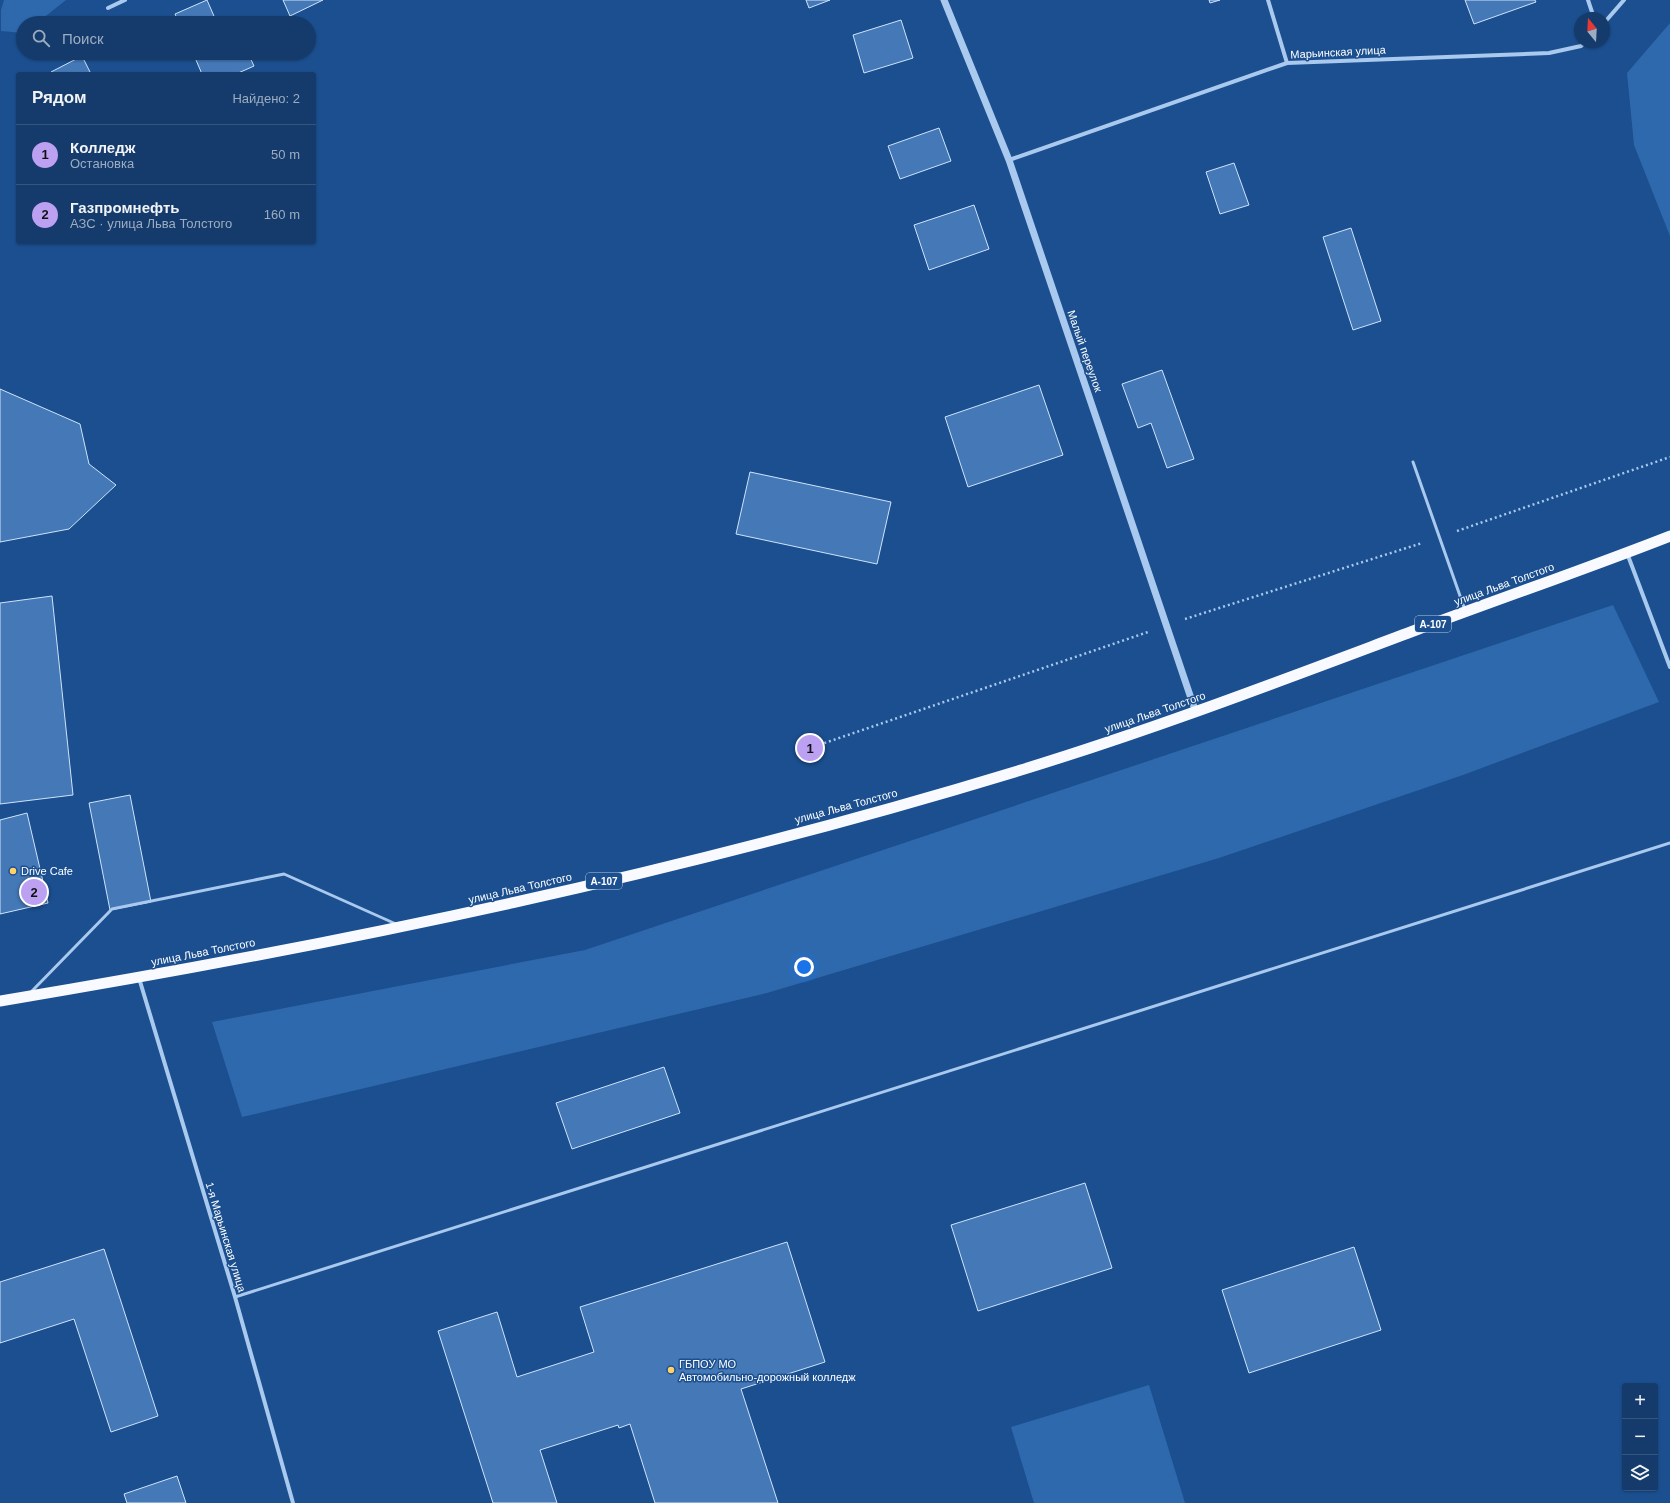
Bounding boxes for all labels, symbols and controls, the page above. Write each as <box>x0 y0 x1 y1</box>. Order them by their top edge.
north arrow <box>1574 12 1610 48</box>
search box <box>16 16 316 60</box>
icon: search <box>30 27 52 49</box>
text: Поиск <box>62 30 104 47</box>
street label: Марьинская улица <box>1290 43 1387 60</box>
text: Рядом <box>32 88 87 107</box>
text: Найдено: 2 <box>232 91 300 106</box>
text: Колледж <box>70 139 135 156</box>
text: 1 <box>41 147 49 162</box>
text: 50 m <box>271 147 300 162</box>
text: Остановка <box>70 156 134 171</box>
text: Газпромнефть <box>70 199 179 216</box>
text: 2 <box>41 207 49 222</box>
text: 160 m <box>264 207 300 222</box>
text: АЗС · улица Льва Толстого <box>70 216 232 231</box>
street label: Малый переулок <box>1065 308 1105 394</box>
street label: улица Льва Толстого <box>1452 560 1556 608</box>
road number: А-107 <box>1415 616 1451 632</box>
street label: улица Льва Толстого <box>1103 689 1207 735</box>
pin: 1 <box>797 733 823 763</box>
street label: улица Льва Толстого <box>793 787 899 825</box>
place label: Drive Cafe <box>21 865 73 877</box>
marker: Drive Cafe <box>8 866 18 876</box>
street label: улица Льва Толстого <box>467 870 573 906</box>
road number: А-107 <box>586 873 622 889</box>
pin: 2 <box>21 877 47 907</box>
street label: улица Льва Толстого <box>150 936 256 968</box>
your location <box>794 957 814 977</box>
street label: 1-я Марьинская улица <box>204 1181 249 1294</box>
place label: ГБПОУ МО Автомобильно-дорожный колледж <box>679 1358 856 1383</box>
marker: ГБПОУ МО Автомобильно-дорожный колледж <box>666 1365 676 1375</box>
map controls <box>1622 1383 1658 1491</box>
button: + <box>1622 1383 1658 1419</box>
button: − <box>1622 1419 1658 1455</box>
button: layers <box>1622 1455 1658 1491</box>

